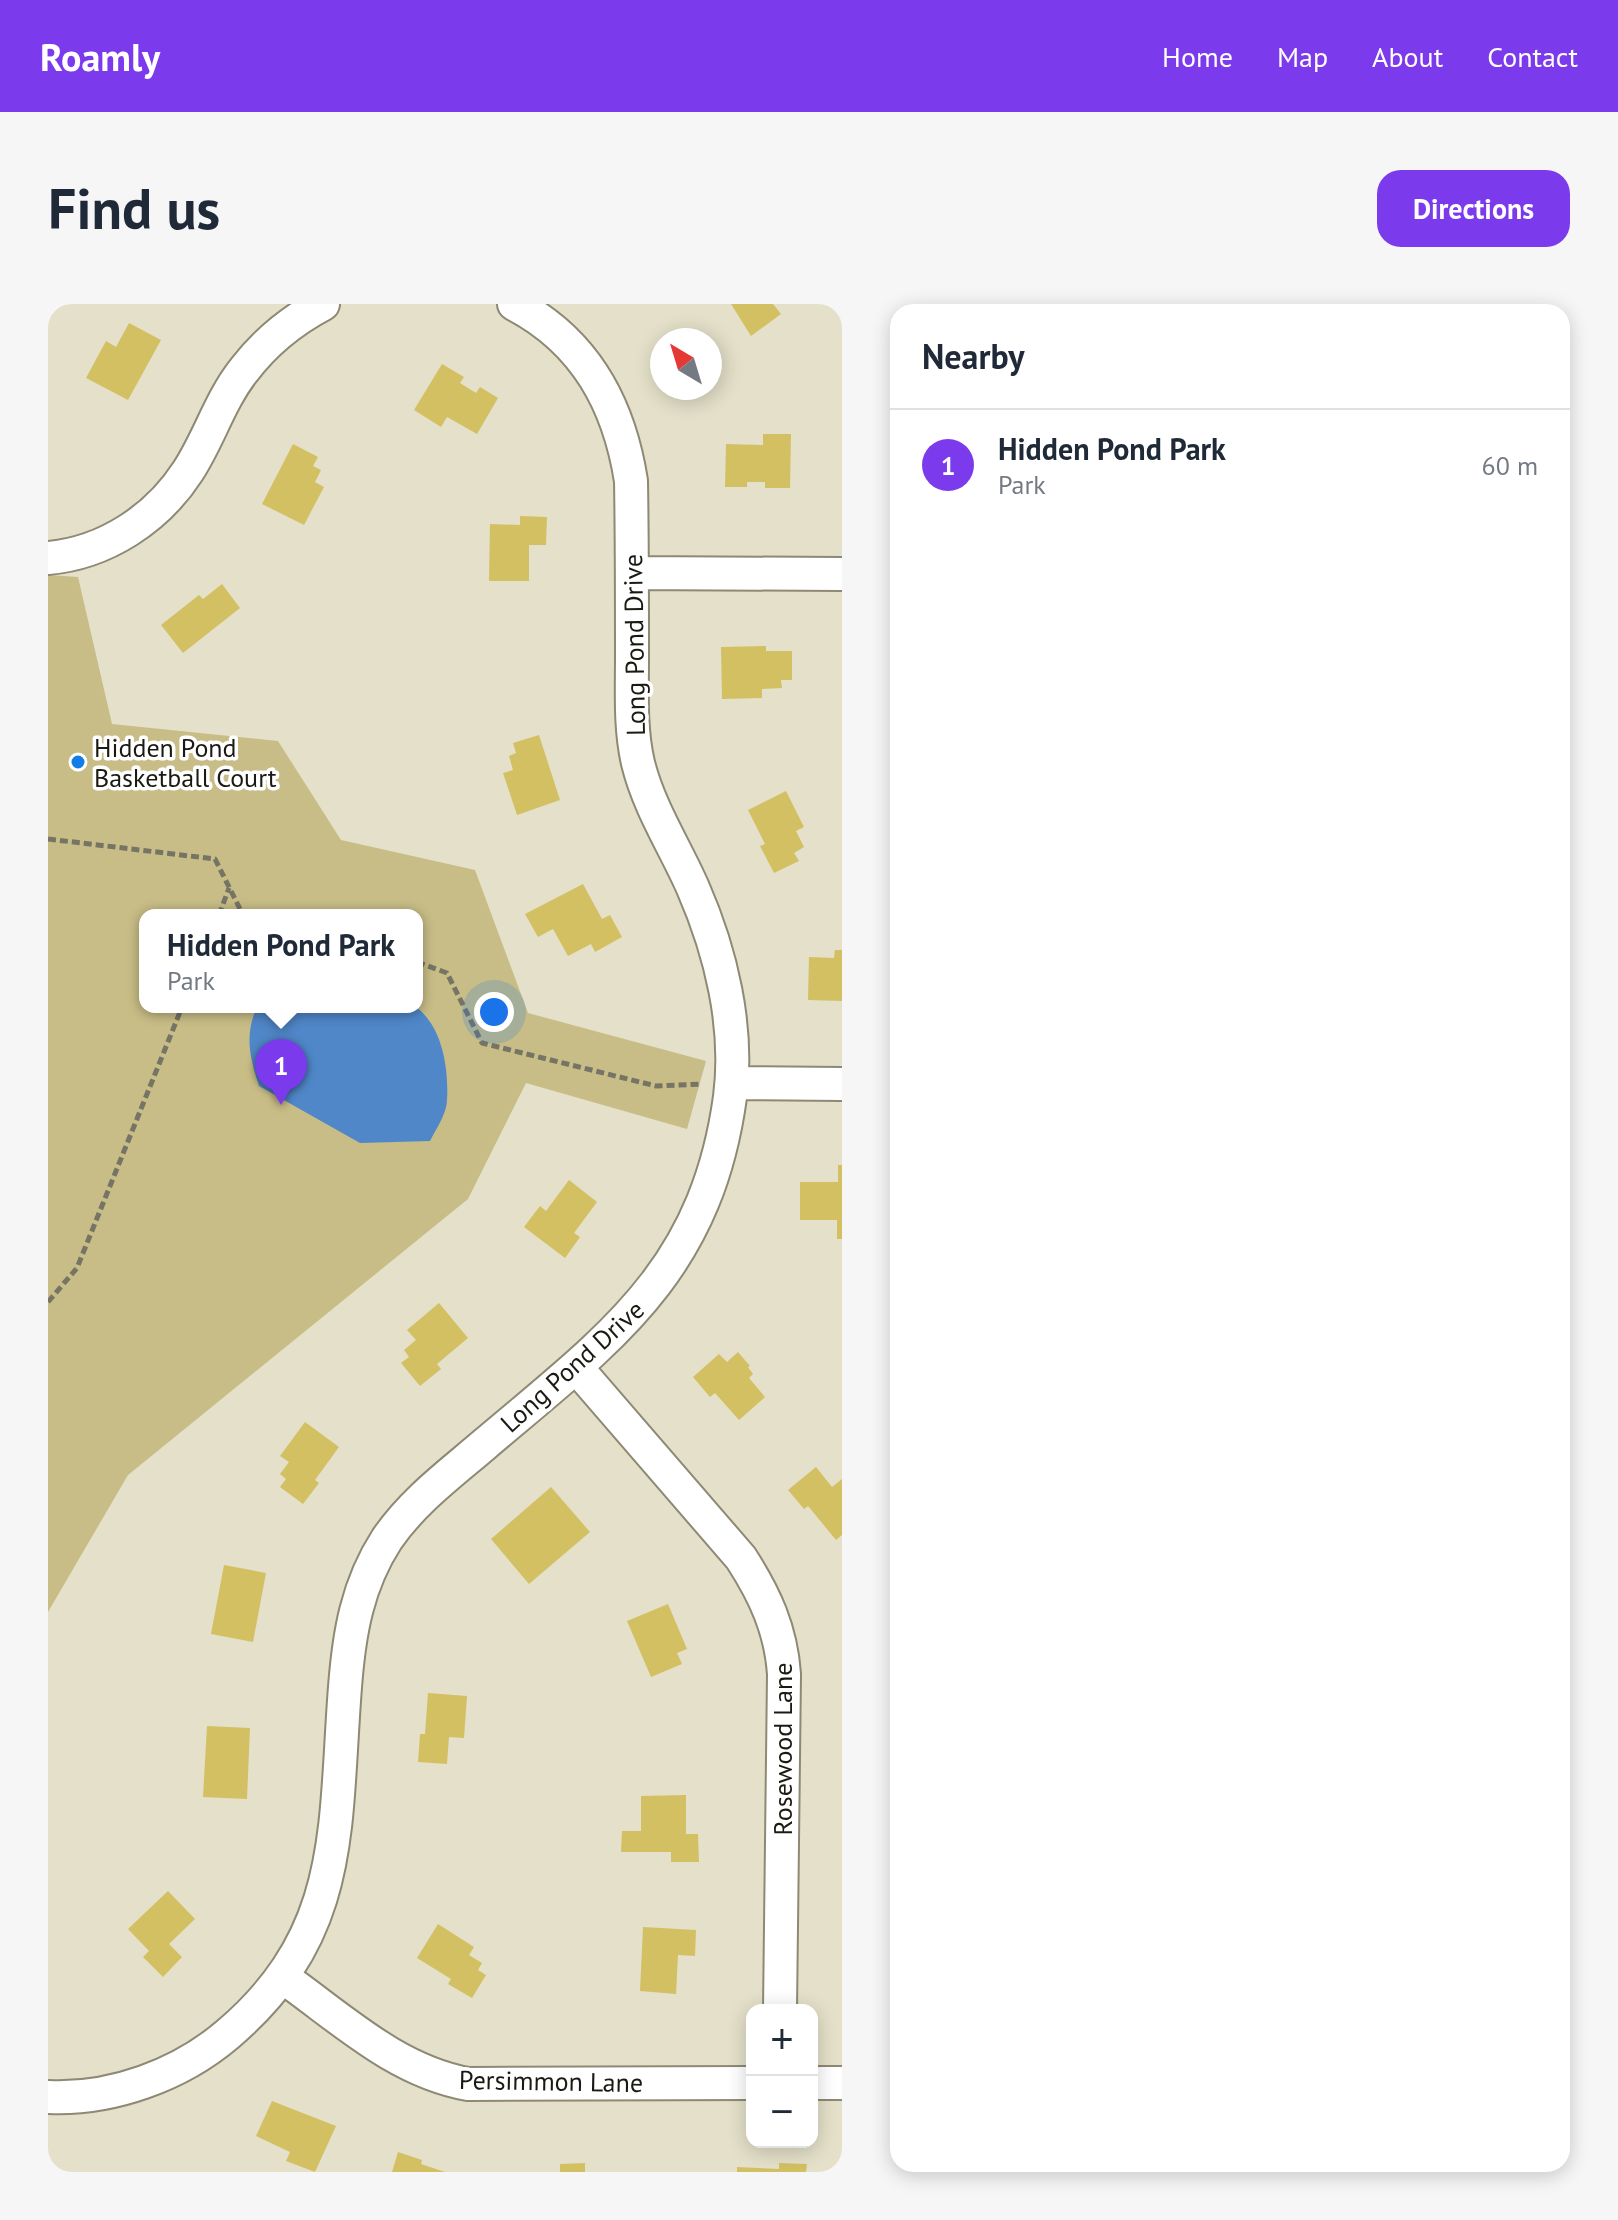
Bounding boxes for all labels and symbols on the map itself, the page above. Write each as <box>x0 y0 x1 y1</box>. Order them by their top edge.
north arrow <box>650 328 722 400</box>
street label: Long Pond Drive <box>616 554 652 736</box>
place label: Hidden Pond Basketball Court <box>94 731 277 794</box>
marker: Hidden Pond Basketball Court <box>69 753 87 771</box>
your location <box>474 992 514 1032</box>
pin: 1 <box>255 1039 307 1105</box>
street label: Long Pond Drive <box>493 1293 651 1439</box>
street label: Rosewood Lane <box>766 1663 799 1835</box>
street label: Persimmon Lane <box>459 2063 643 2099</box>

